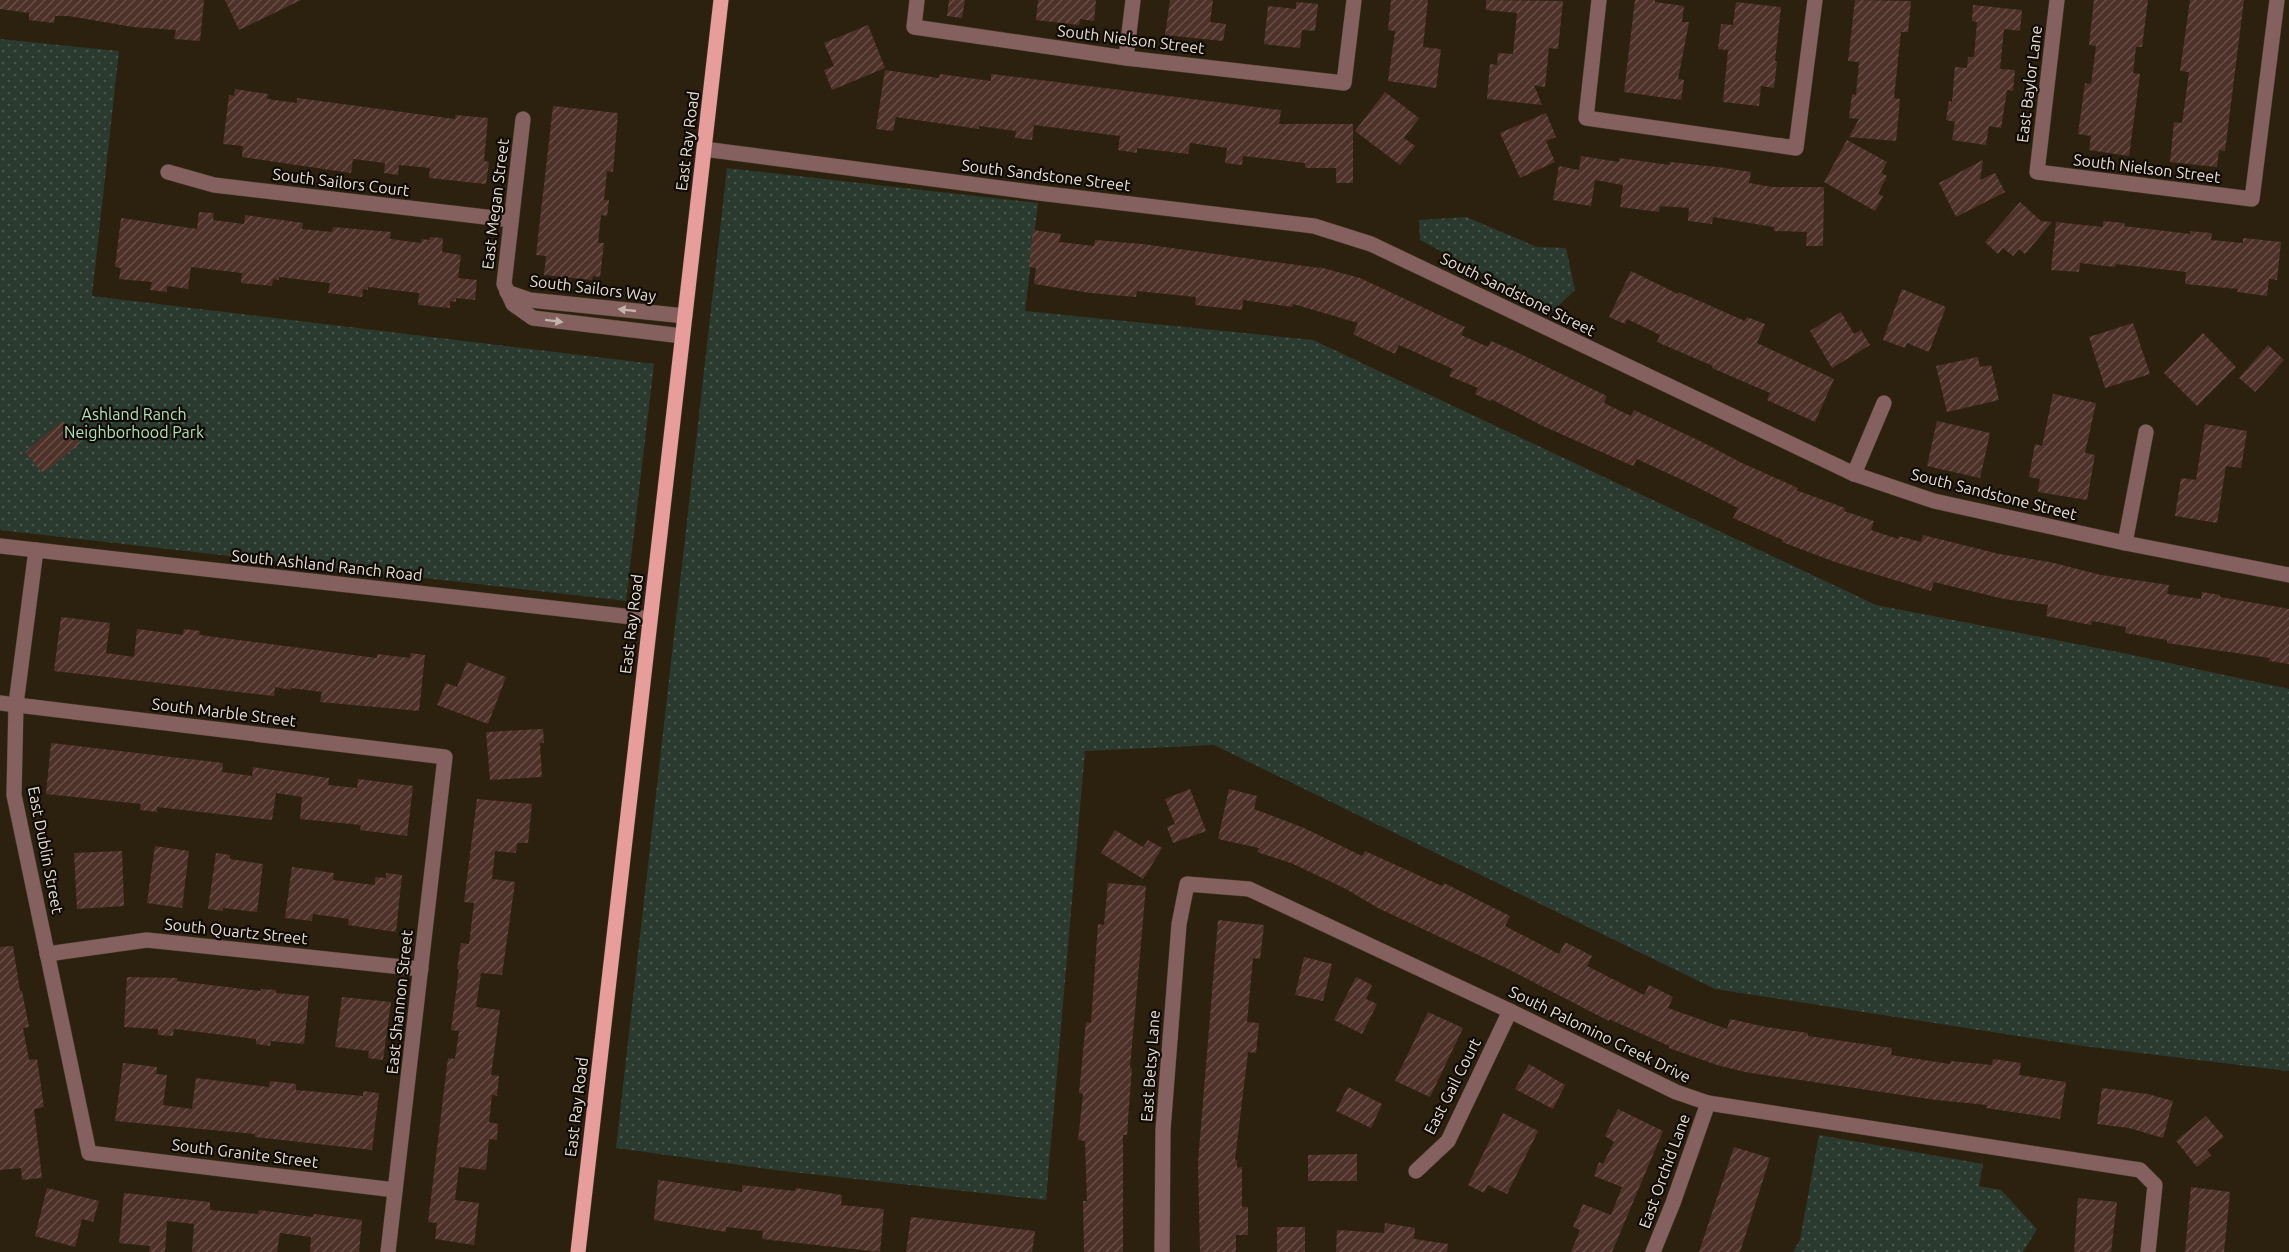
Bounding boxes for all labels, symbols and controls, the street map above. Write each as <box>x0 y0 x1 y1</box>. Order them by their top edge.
street label: South Nielson Street <box>1056 21 1206 57</box>
street label: East Baylor Lane <box>2013 24 2045 144</box>
street label: East Ray Road <box>672 90 702 192</box>
street label: East Megan Street <box>478 137 512 270</box>
street label: South Nielson Street <box>2072 150 2222 186</box>
street label: South Sandstone Street <box>961 156 1132 194</box>
street label: South Sailors Court <box>272 165 411 199</box>
street label: South Sandstone Street <box>1438 249 1599 340</box>
street label: South Sailors Way <box>529 271 657 305</box>
one-way arrow <box>617 305 636 315</box>
one-way arrow <box>544 316 563 325</box>
park label: Ashland Ranch Neighborhood Park <box>64 405 204 441</box>
street label: South Sandstone Street <box>1909 465 2079 523</box>
street label: South Ashland Ranch Road <box>231 546 423 584</box>
street label: East Ray Road <box>616 573 646 675</box>
street label: South Marble Street <box>151 694 298 730</box>
street label: East Dublin Street <box>25 785 67 916</box>
street label: South Quartz Street <box>164 915 309 948</box>
street label: East Shannon Street <box>382 928 416 1075</box>
street label: South Palomino Creek Drive <box>1506 982 1694 1086</box>
street label: East Betsy Lane <box>1137 1009 1163 1123</box>
street label: East Gail Court <box>1420 1034 1484 1137</box>
street label: East Ray Road <box>561 1056 591 1158</box>
street label: East Orchid Lane <box>1635 1111 1693 1231</box>
street label: South Granite Street <box>171 1135 320 1171</box>

